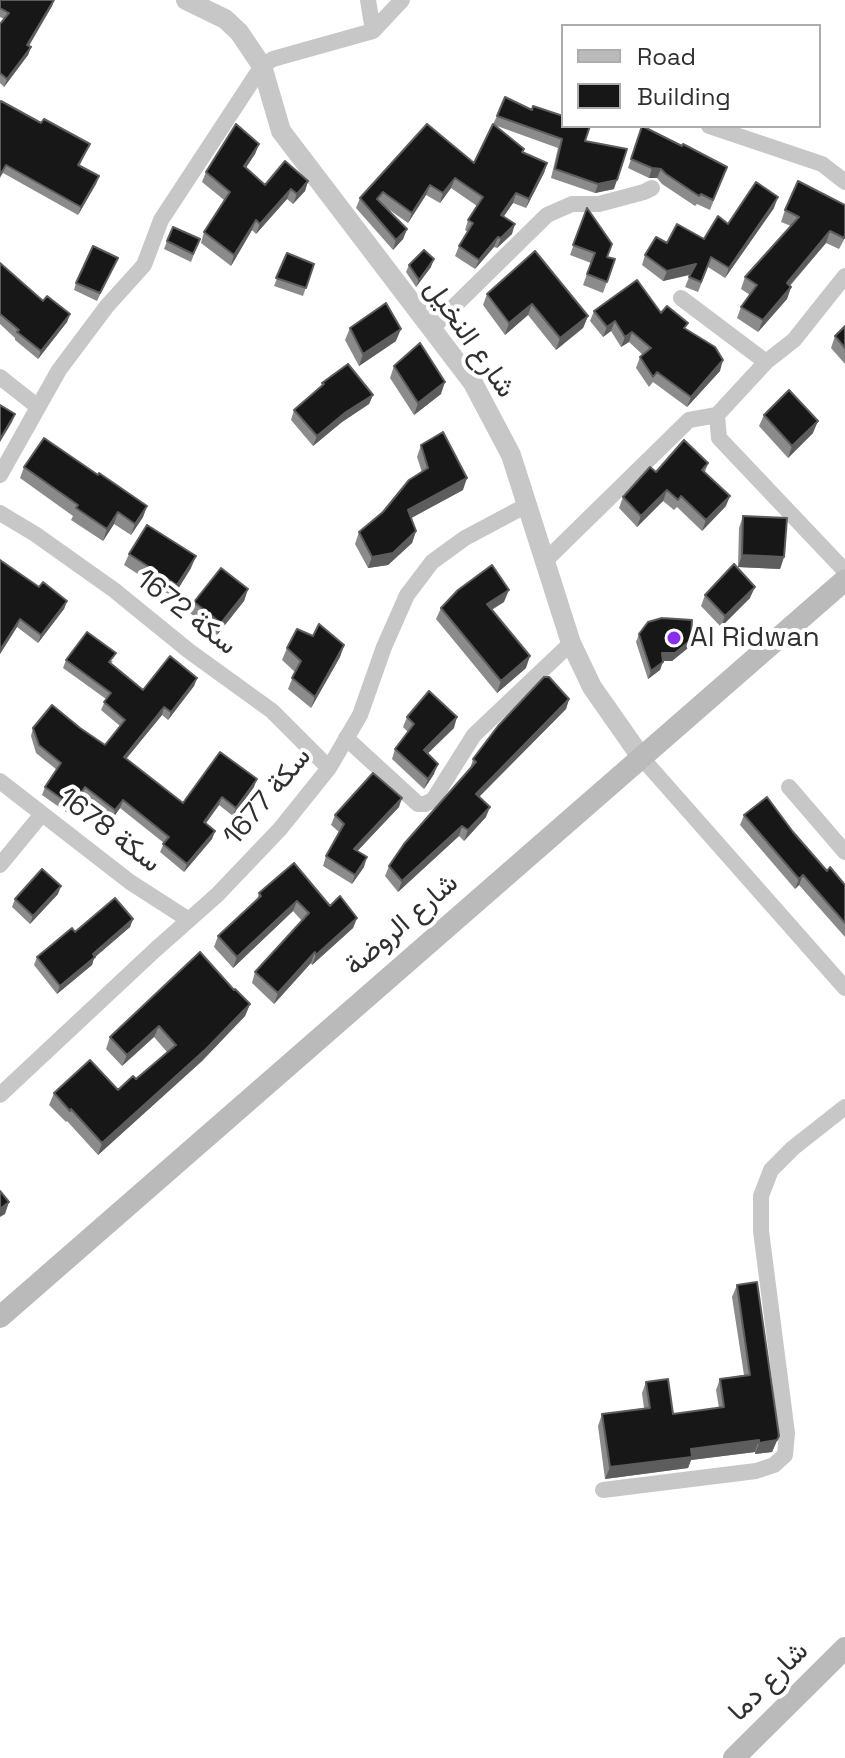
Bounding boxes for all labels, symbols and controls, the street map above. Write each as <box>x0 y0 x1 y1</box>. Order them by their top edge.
legend <box>561 24 821 128</box>
text: Road <box>637 41 696 72</box>
text: Building <box>637 81 731 112</box>
street label: شارع النخيل <box>416 273 522 405</box>
street label: سكة 1672 <box>129 563 243 663</box>
place label: Al Ridwan <box>690 621 820 655</box>
marker: Al Ridwan <box>665 629 683 647</box>
street label: سكة 1677 <box>217 741 319 853</box>
street label: سكة 1678 <box>51 782 167 880</box>
street label: شارع الروضة <box>339 867 465 983</box>
street label: شارع دما <box>722 1635 816 1729</box>

